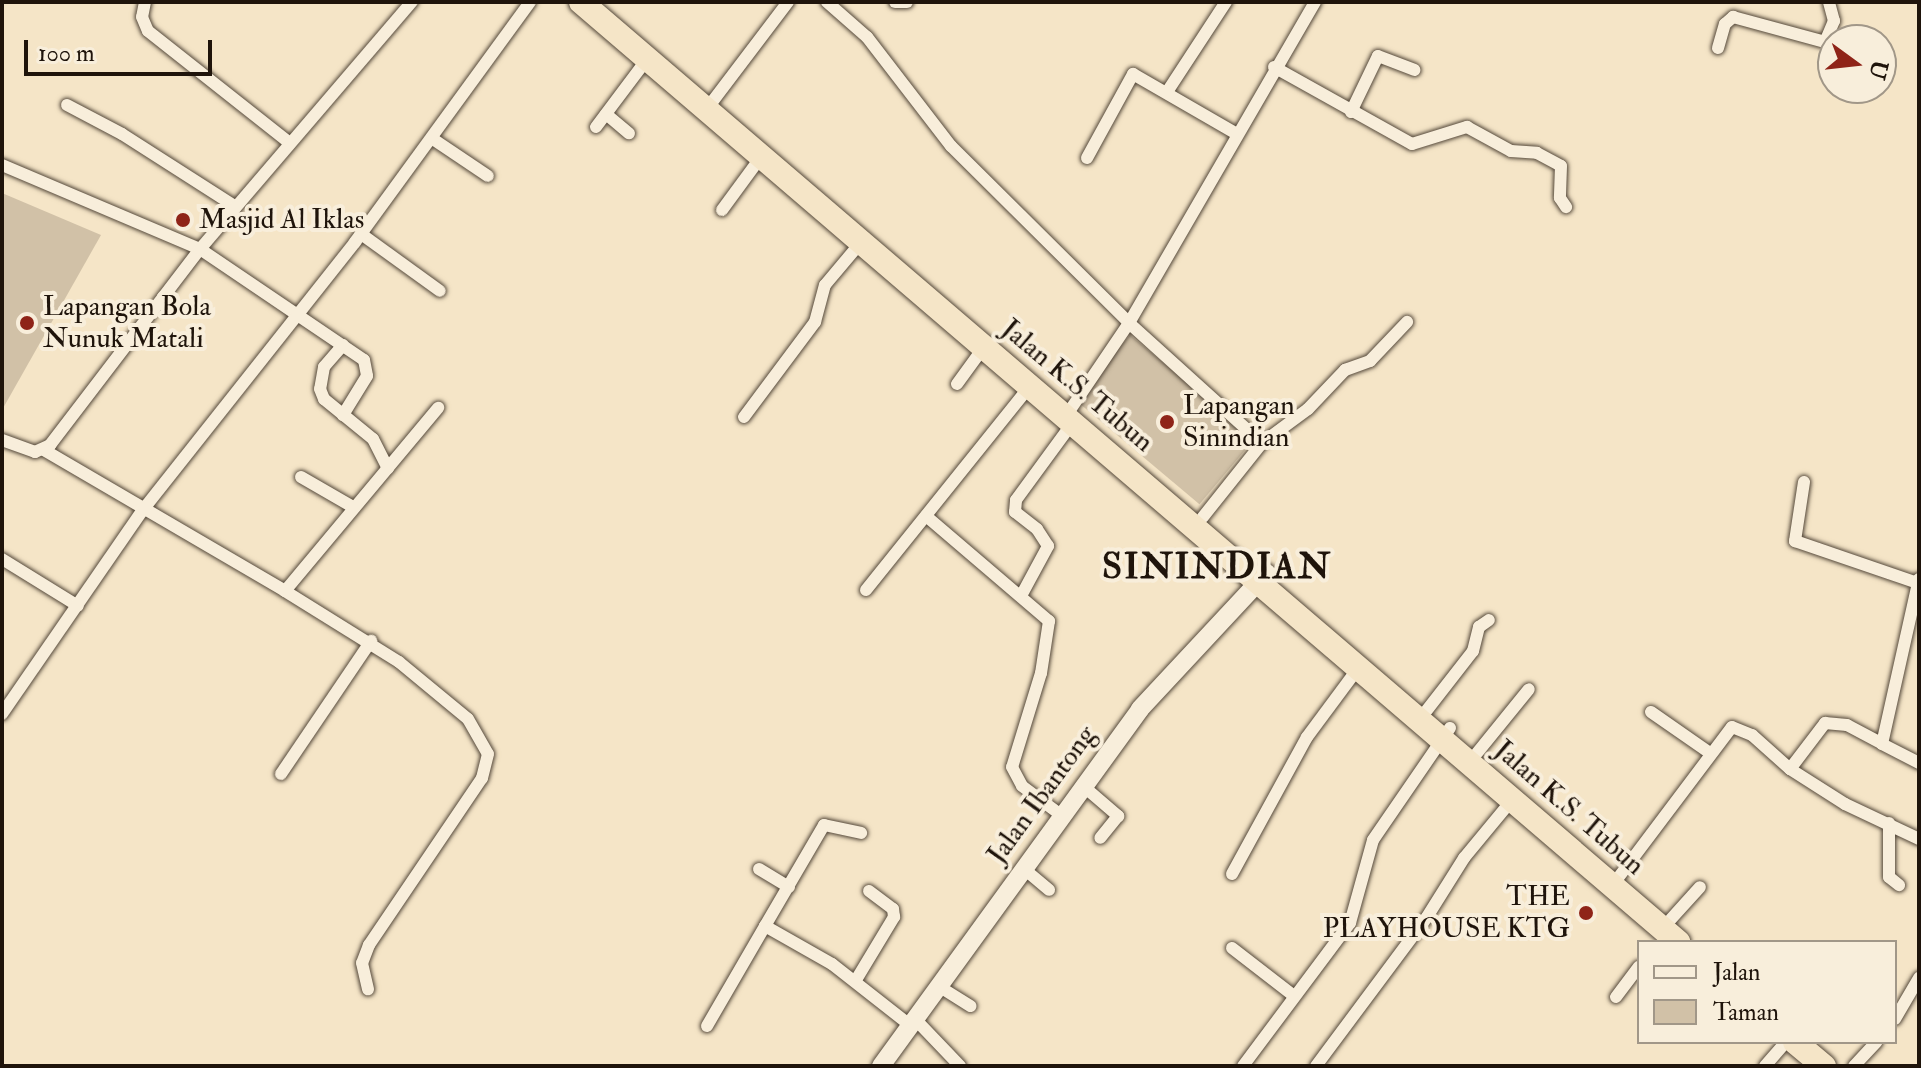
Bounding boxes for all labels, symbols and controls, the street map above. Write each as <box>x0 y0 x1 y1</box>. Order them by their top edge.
scale bar <box>28 24 216 74</box>
north arrow <box>1817 24 1897 104</box>
text: 100 m <box>38 38 95 69</box>
text: U <box>1862 57 1894 82</box>
place label: Masjid Al Iklas <box>199 203 364 237</box>
marker: Masjid Al Iklas <box>174 211 192 229</box>
place label: Lapangan Bola Nunuk Matali <box>43 290 211 356</box>
street label: Jalan K.S. Tubun <box>994 313 1160 459</box>
marker: Lapangan Bola Nunuk Matali <box>18 314 36 332</box>
place label: Lapangan Sinindian <box>1183 389 1295 455</box>
marker: Lapangan Sinindian <box>1158 413 1176 431</box>
district label: SININDIAN <box>1102 545 1332 589</box>
street label: Jalan Ibantong <box>981 719 1103 871</box>
street label: Jalan K.S. Tubun <box>1487 734 1651 882</box>
place label: THE PLAYHOUSE KTG <box>1323 880 1570 946</box>
marker: THE PLAYHOUSE KTG <box>1577 904 1595 922</box>
legend <box>1637 940 1897 1044</box>
text: Jalan <box>1713 957 1760 988</box>
text: Taman <box>1713 997 1779 1028</box>

